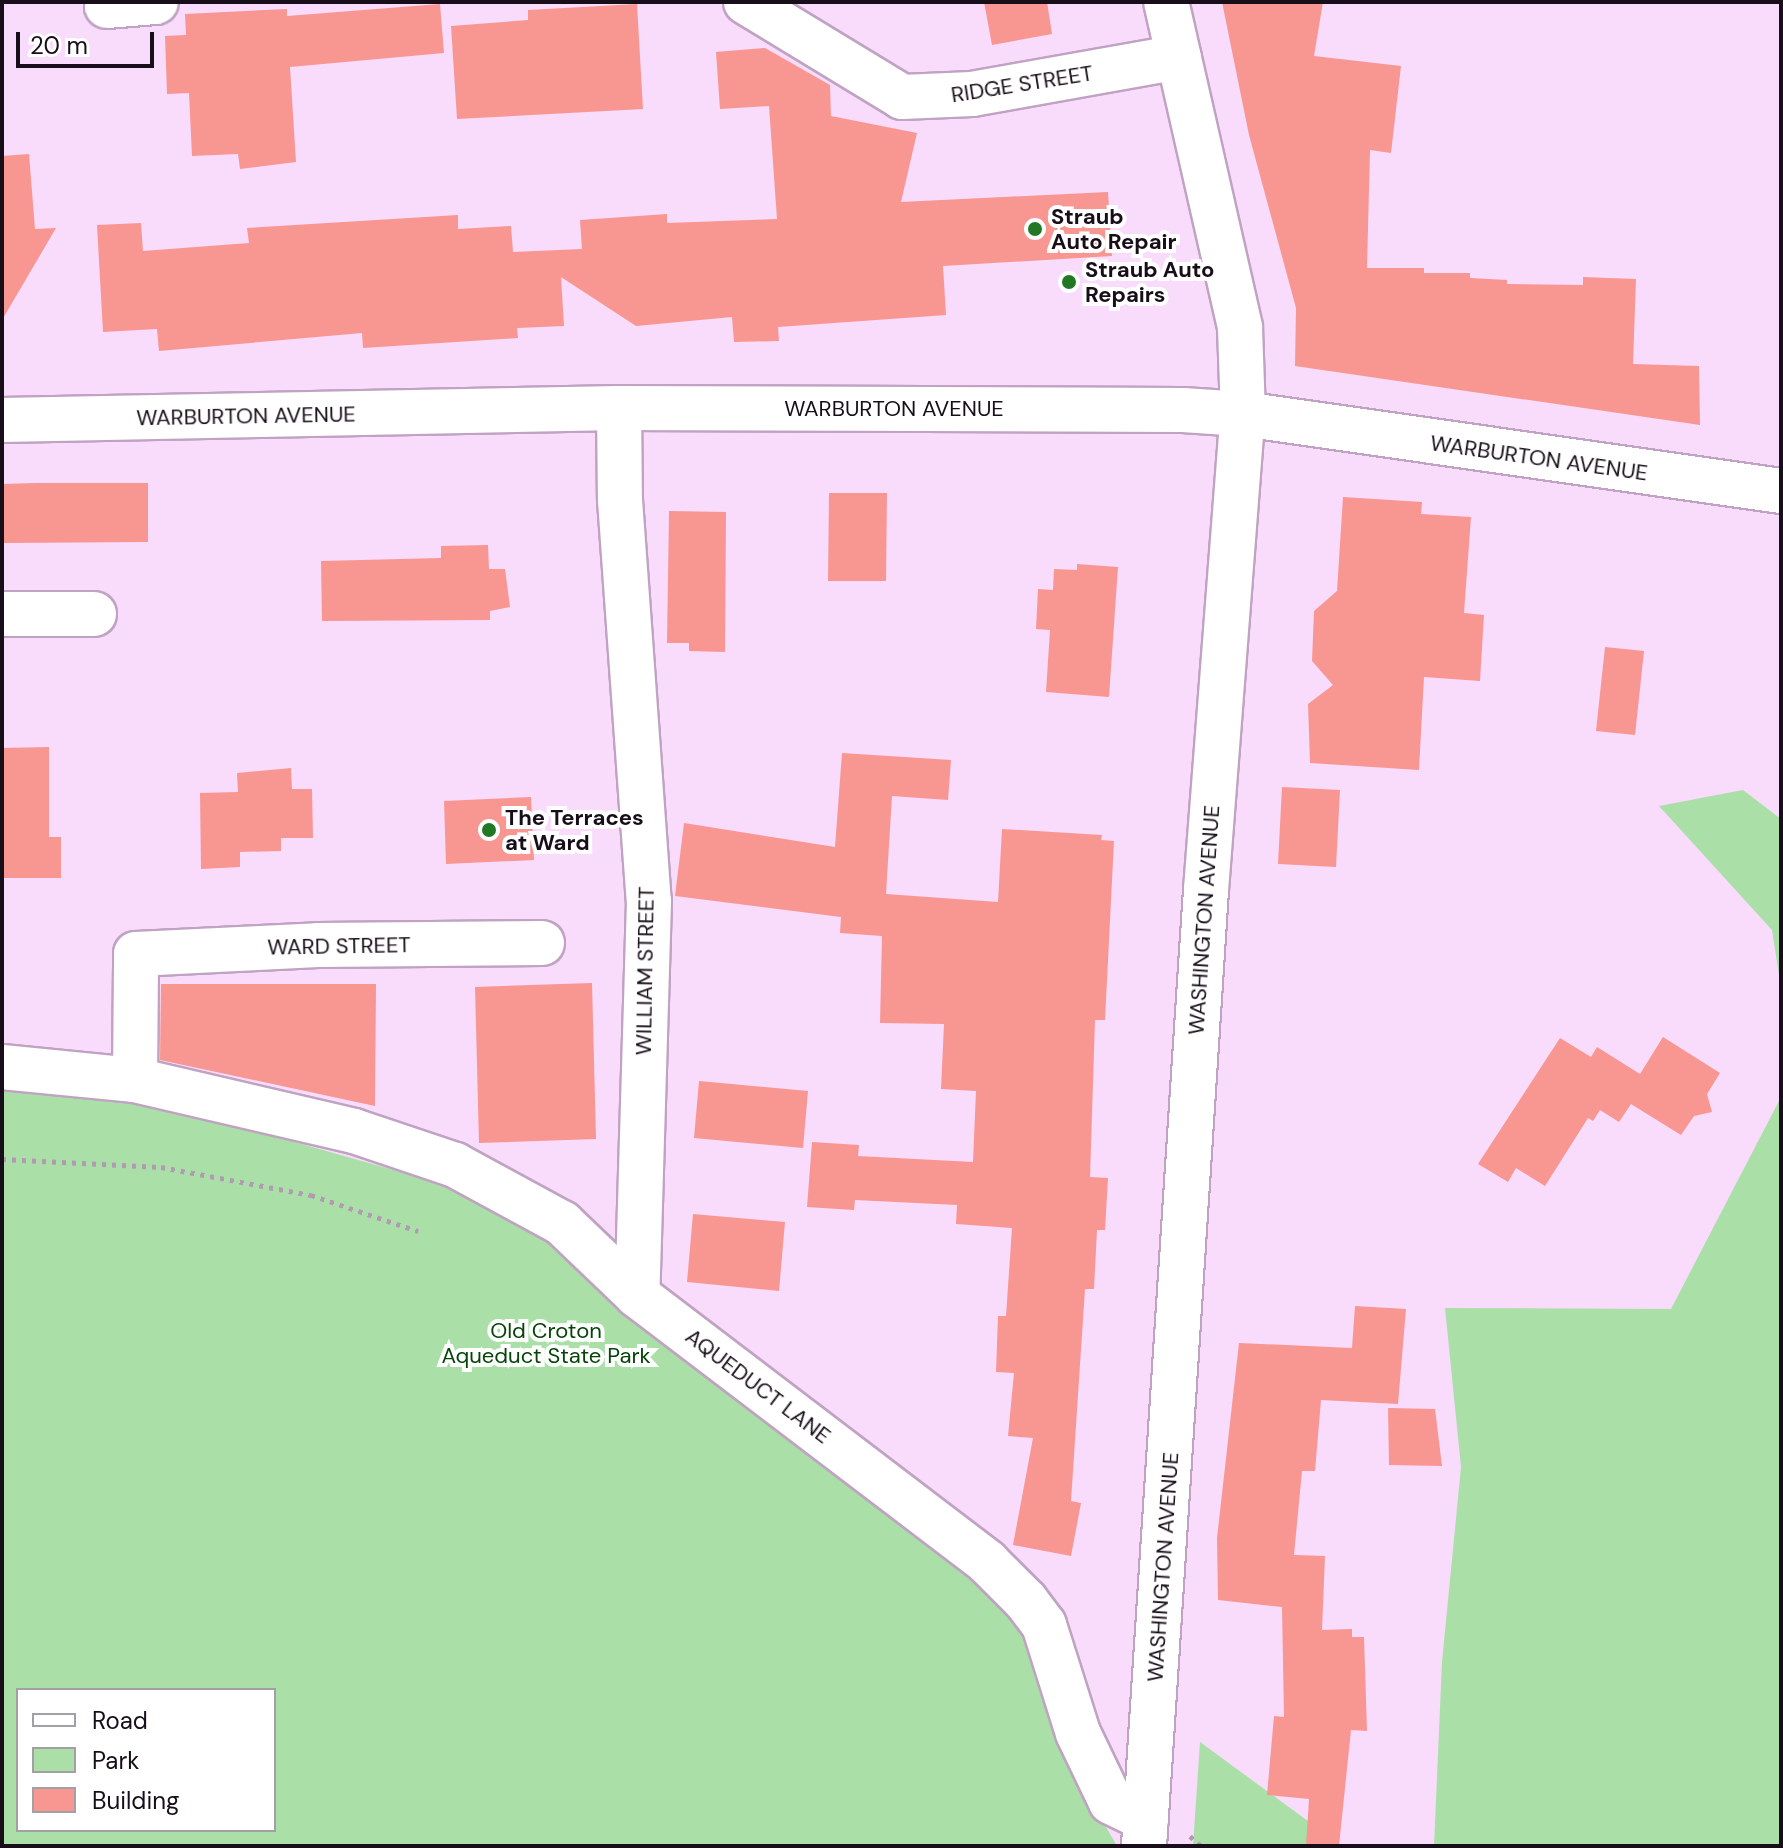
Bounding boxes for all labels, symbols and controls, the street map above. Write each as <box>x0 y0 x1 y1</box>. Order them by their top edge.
scale bar <box>20 16 158 66</box>
text: 20 m <box>30 30 88 61</box>
street label: RIDGE STREET <box>949 60 1095 108</box>
place label: Straub Auto Repair <box>1051 203 1177 254</box>
marker: Straub Auto Repair <box>1026 220 1044 238</box>
place label: Straub Auto Repairs <box>1085 256 1214 308</box>
marker: Straub Auto Repairs <box>1060 273 1078 291</box>
street label: WARBURTON AVENUE <box>784 396 1004 422</box>
street label: WARBURTON AVENUE <box>136 401 356 431</box>
street label: WARBURTON AVENUE <box>1428 430 1650 486</box>
place label: The Terraces at Ward <box>505 804 644 856</box>
street label: WASHINGTON AVENUE <box>1183 804 1225 1036</box>
marker: The Terraces at Ward <box>480 821 498 839</box>
street label: WILLIAM STREET <box>630 886 660 1056</box>
street label: WARD STREET <box>267 932 411 960</box>
park label: Old Croton Aqueduct State Park <box>441 1317 651 1368</box>
street label: AQUEDUCT LANE <box>680 1323 836 1449</box>
street label: WASHINGTON AVENUE <box>1142 1451 1184 1683</box>
legend <box>16 1688 276 1832</box>
text: Road <box>92 1705 148 1736</box>
text: Park <box>92 1745 139 1776</box>
text: Building <box>92 1785 179 1816</box>

